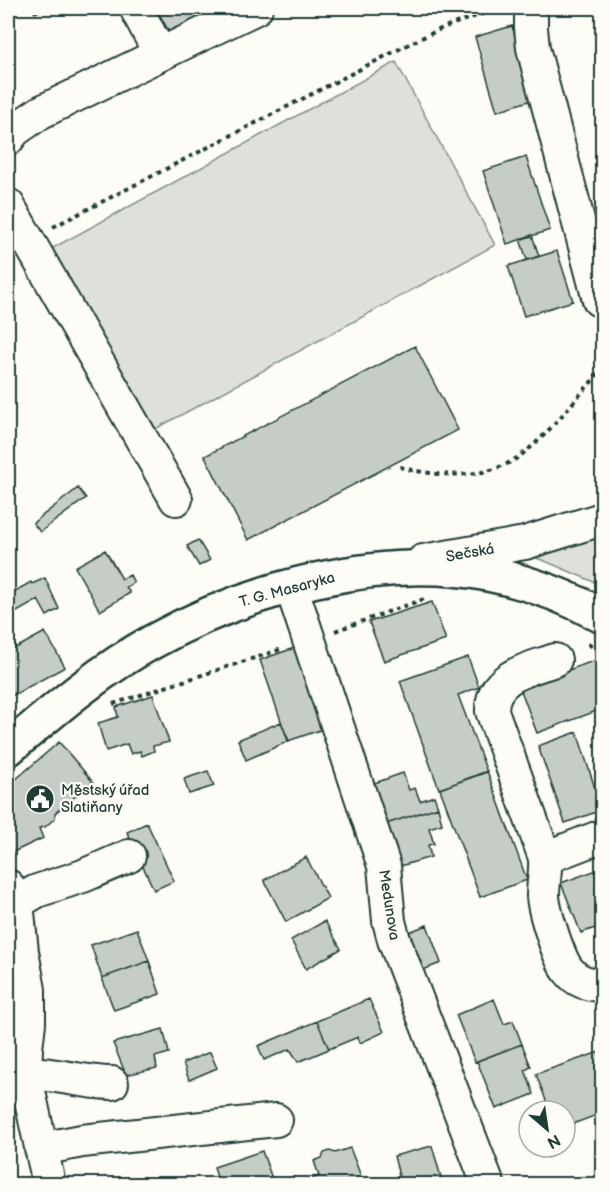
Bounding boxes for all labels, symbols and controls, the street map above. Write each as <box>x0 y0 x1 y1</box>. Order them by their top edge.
street label: Sečská <box>444 539 496 567</box>
street label: T. G. Masaryka <box>237 568 337 612</box>
place label: Městský úřad Slatiňany <box>61 781 149 817</box>
public building icon: Městský úřad Slatiňany <box>24 783 56 815</box>
street label: Medunova <box>374 868 404 942</box>
north arrow <box>517 1099 577 1159</box>
text: N <box>544 1130 563 1152</box>

